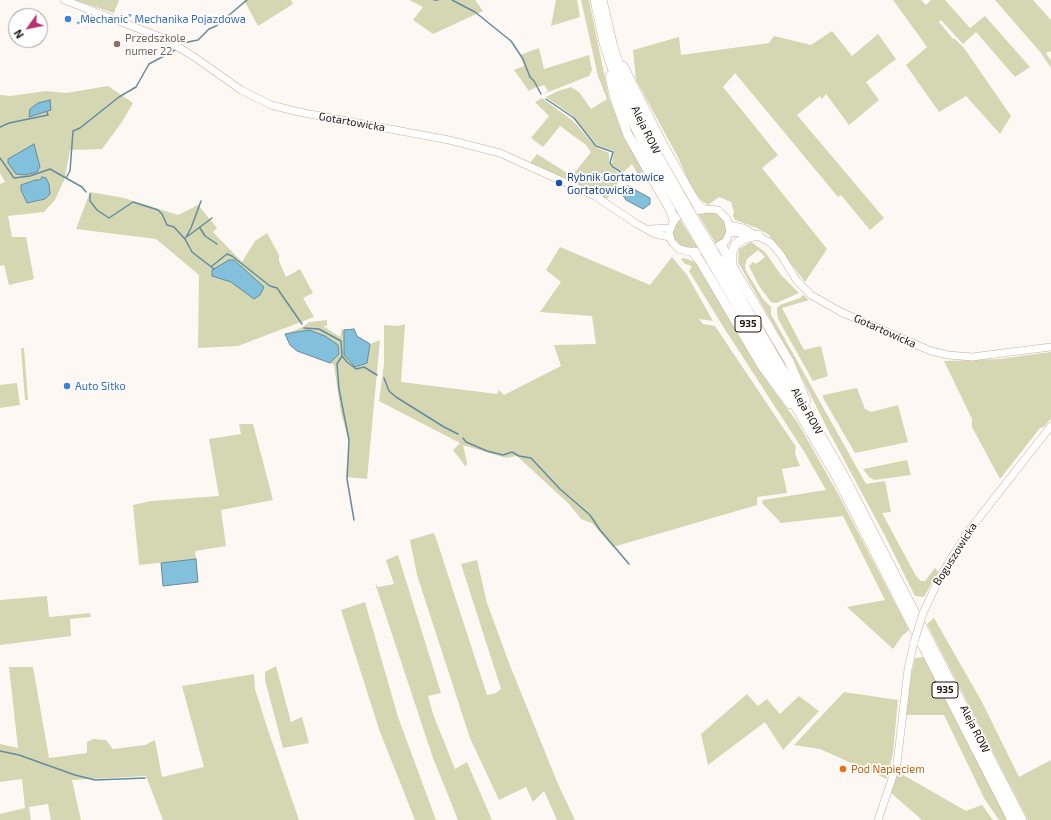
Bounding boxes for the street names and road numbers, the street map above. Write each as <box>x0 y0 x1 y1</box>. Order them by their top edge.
street label: Aleja ROW <box>629 104 663 156</box>
street label: Gotartowicka <box>318 110 386 134</box>
street label: Gotartowicka <box>852 311 918 351</box>
road number: 935 <box>735 316 761 332</box>
street label: Aleja ROW <box>788 385 826 437</box>
street label: Boguszowicka <box>930 520 980 588</box>
road number: 935 <box>932 682 958 698</box>
street label: Aleja ROW <box>957 703 993 755</box>

